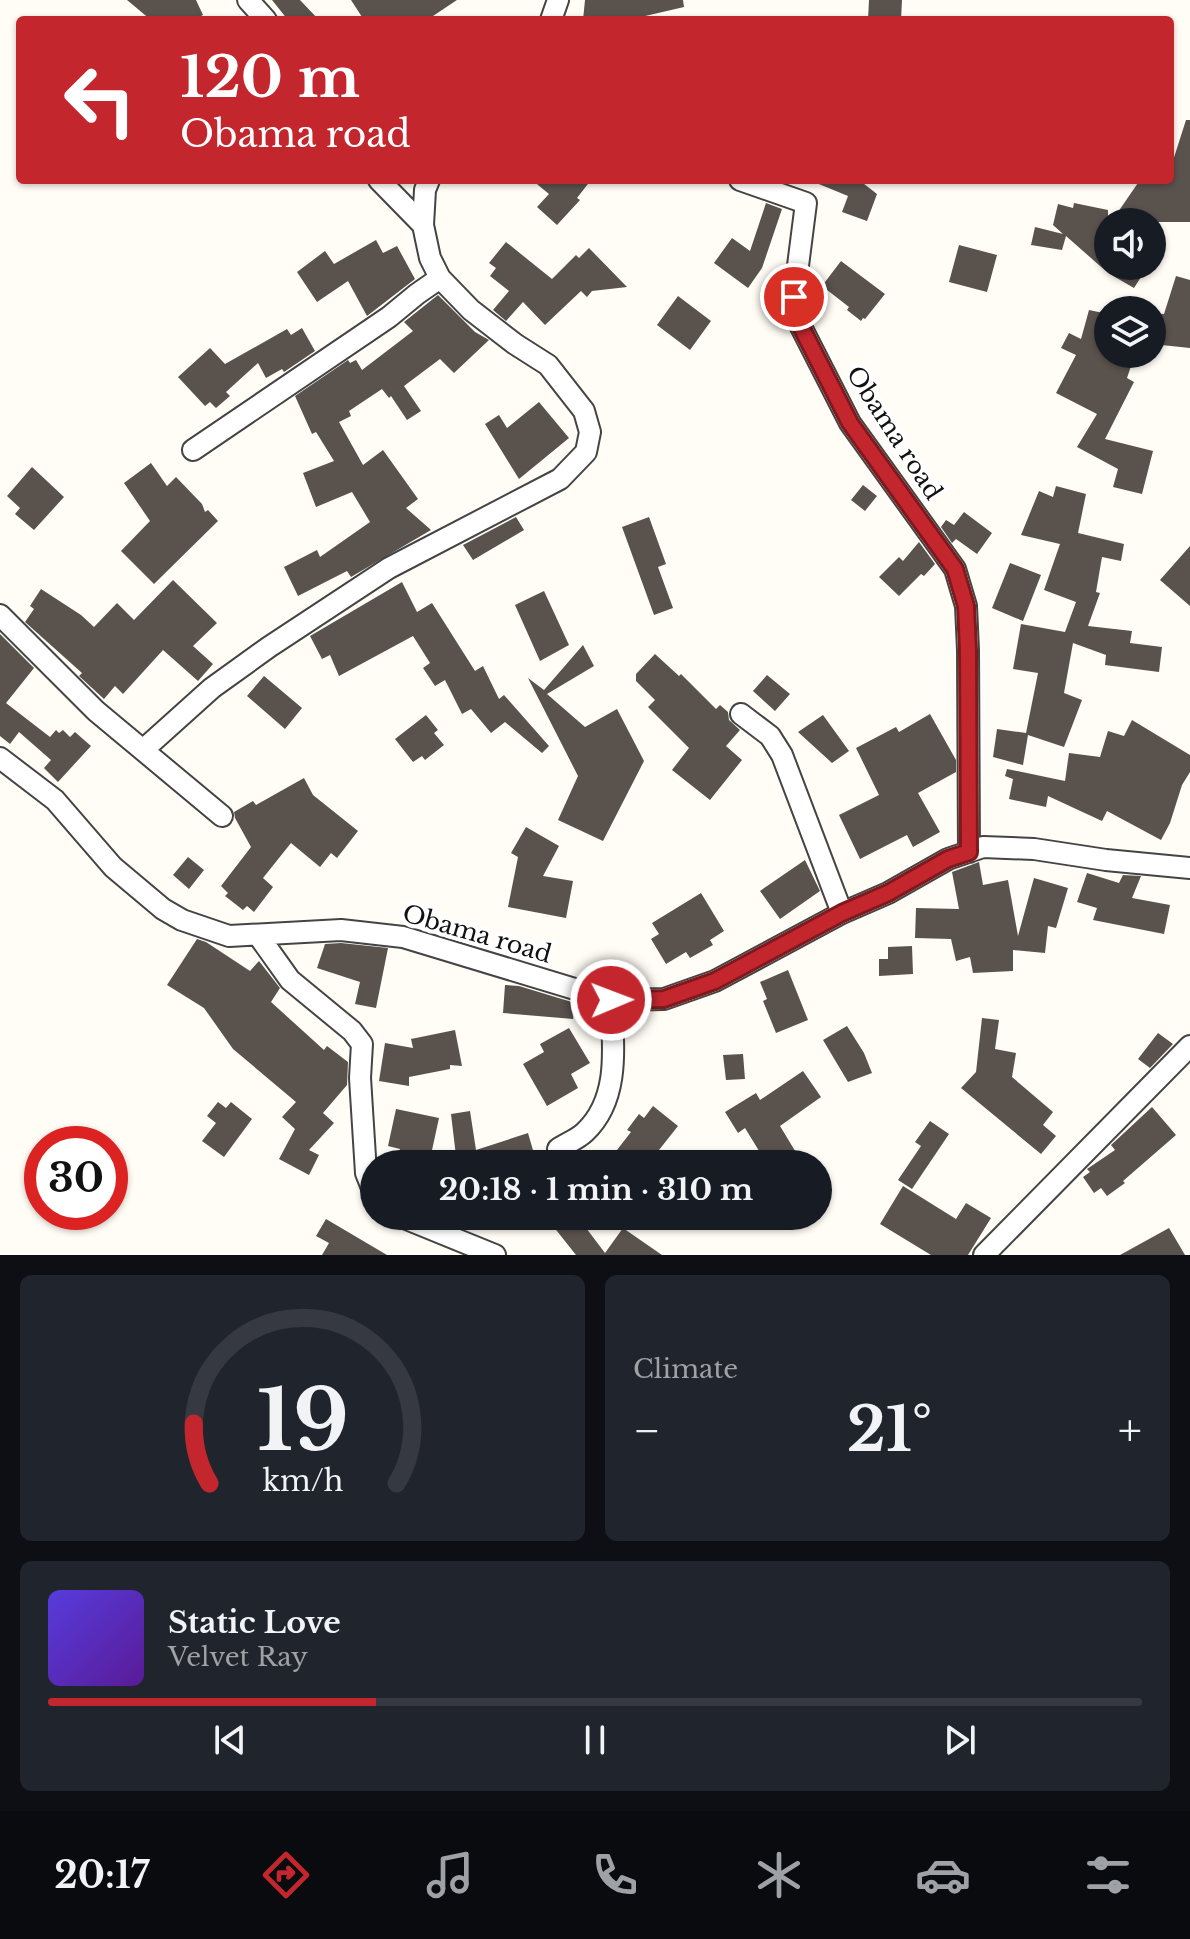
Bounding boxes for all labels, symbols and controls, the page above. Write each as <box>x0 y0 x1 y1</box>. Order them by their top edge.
text: 120 m <box>180 43 360 112</box>
icon: left <box>48 48 152 152</box>
text: Obama road <box>180 112 411 157</box>
map controls <box>1094 208 1166 368</box>
button: sound <box>1094 208 1166 280</box>
pin <box>760 263 828 331</box>
icon: arrive <box>772 275 816 319</box>
button: layers <box>1094 296 1166 368</box>
street label: Obama road <box>840 360 948 505</box>
street label: Obama road <box>399 898 555 969</box>
position arrow <box>569 958 653 1042</box>
speed limit sign: 30 <box>24 1126 128 1230</box>
text: 20:18 · 1 min · 310 m <box>439 1171 753 1208</box>
text: Climate <box>633 1353 738 1385</box>
text: 19 <box>256 1369 349 1472</box>
text: 21° <box>847 1393 932 1467</box>
text: − <box>633 1403 661 1458</box>
text: + <box>1118 1403 1142 1458</box>
text: km/h <box>262 1463 343 1499</box>
text: Static Love <box>168 1604 341 1641</box>
text: Velvet Ray <box>168 1641 308 1673</box>
icon: previous <box>208 1718 252 1762</box>
icon: pause <box>573 1718 617 1762</box>
icon: next <box>938 1718 982 1762</box>
icon: directions <box>258 1847 314 1903</box>
icon: music <box>422 1847 478 1903</box>
icon: phone <box>587 1847 643 1903</box>
icon: climate <box>751 1847 807 1903</box>
icon: car <box>915 1847 971 1903</box>
icon: filters <box>1080 1847 1136 1903</box>
text: 20:17 <box>54 1853 149 1898</box>

